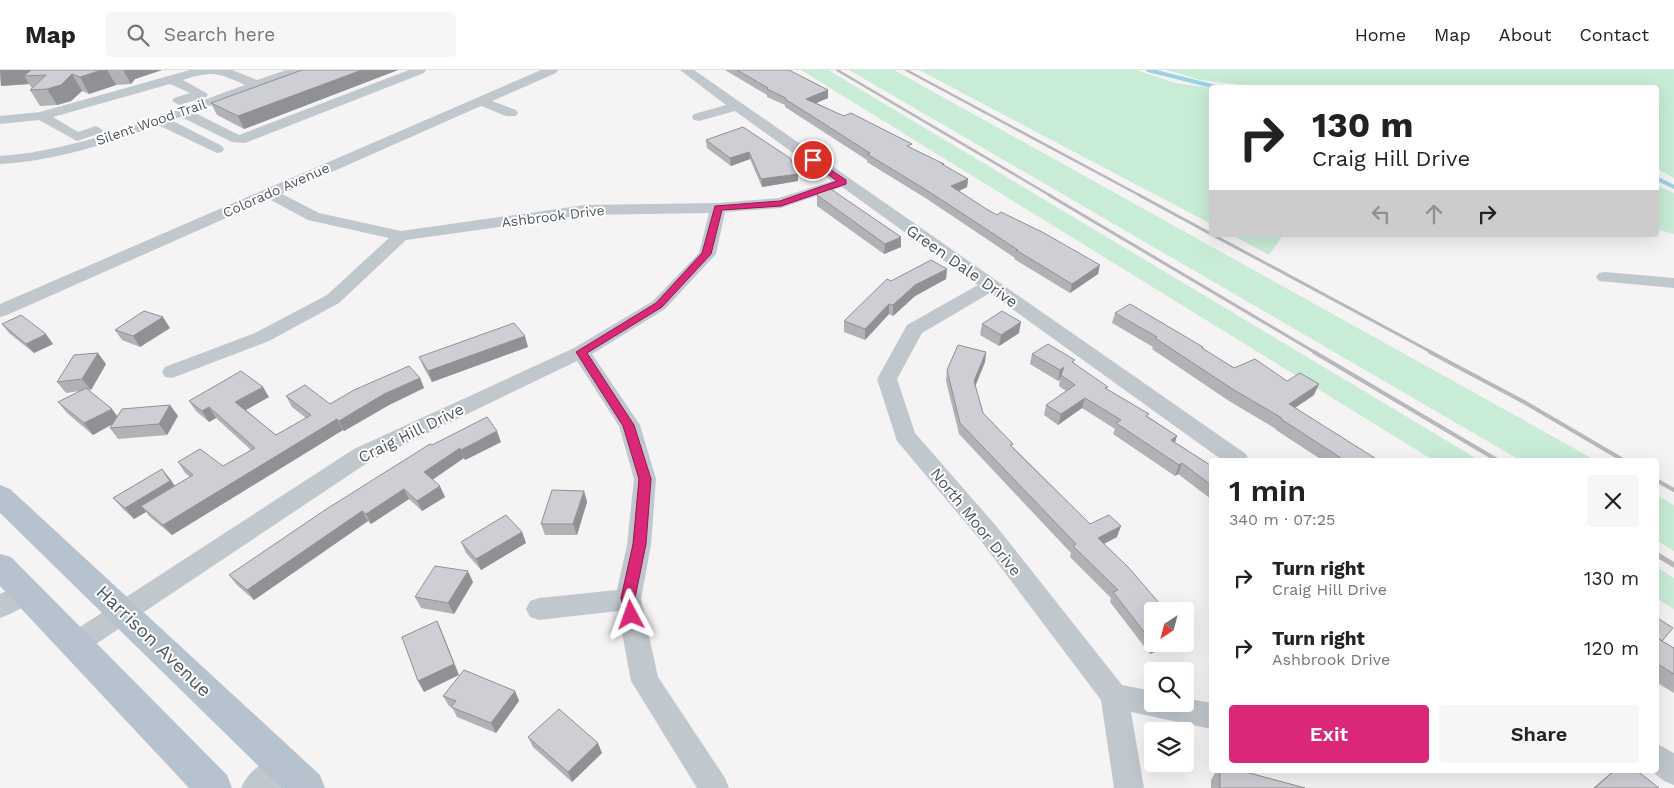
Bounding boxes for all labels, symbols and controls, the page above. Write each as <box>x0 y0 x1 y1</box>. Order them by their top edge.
search box <box>106 12 456 57</box>
text: Map <box>25 21 76 49</box>
icon: search <box>124 21 152 49</box>
text: Search here <box>164 23 275 46</box>
text: Home <box>1355 24 1406 45</box>
text: Map <box>1434 24 1471 45</box>
text: About <box>1499 24 1551 45</box>
text: Contact <box>1579 24 1649 45</box>
street label: Silent Wood Trail <box>94 95 209 148</box>
text: 130 m <box>1312 104 1413 146</box>
icon: right <box>1229 105 1294 170</box>
pin <box>792 139 834 181</box>
icon: arrive <box>799 146 827 174</box>
text: Craig Hill Drive <box>1312 146 1470 171</box>
street label: Colorado Avenue <box>220 159 332 221</box>
icon: left <box>1367 200 1395 228</box>
icon: ahead <box>1420 200 1448 228</box>
icon: right <box>1473 200 1501 228</box>
street label: Ashbrook Drive <box>501 202 605 230</box>
street label: Green Dale Drive <box>903 220 1021 312</box>
street label: Craig Hill Drive <box>355 399 467 467</box>
street label: North Moor Drive <box>927 464 1025 580</box>
text: 1 min <box>1229 473 1306 508</box>
button: close <box>1587 475 1639 527</box>
text: 340 m · 07:25 <box>1229 510 1335 529</box>
text: Turn right <box>1272 557 1365 580</box>
icon: right <box>1229 564 1257 592</box>
text: 130 m <box>1584 567 1639 590</box>
street label: Harrison Avenue <box>92 580 216 702</box>
text: Craig Hill Drive <box>1272 580 1387 599</box>
position arrow <box>604 588 656 640</box>
north arrow <box>1144 602 1194 652</box>
map controls <box>1144 602 1194 772</box>
text: Turn right <box>1272 627 1365 650</box>
icon: right <box>1229 634 1257 662</box>
text: 120 m <box>1584 637 1639 660</box>
text: Ashbrook Drive <box>1272 650 1390 669</box>
button: search <box>1144 662 1194 712</box>
button: Exit <box>1229 705 1429 763</box>
button: Share <box>1439 705 1639 763</box>
button: layers <box>1144 722 1194 772</box>

